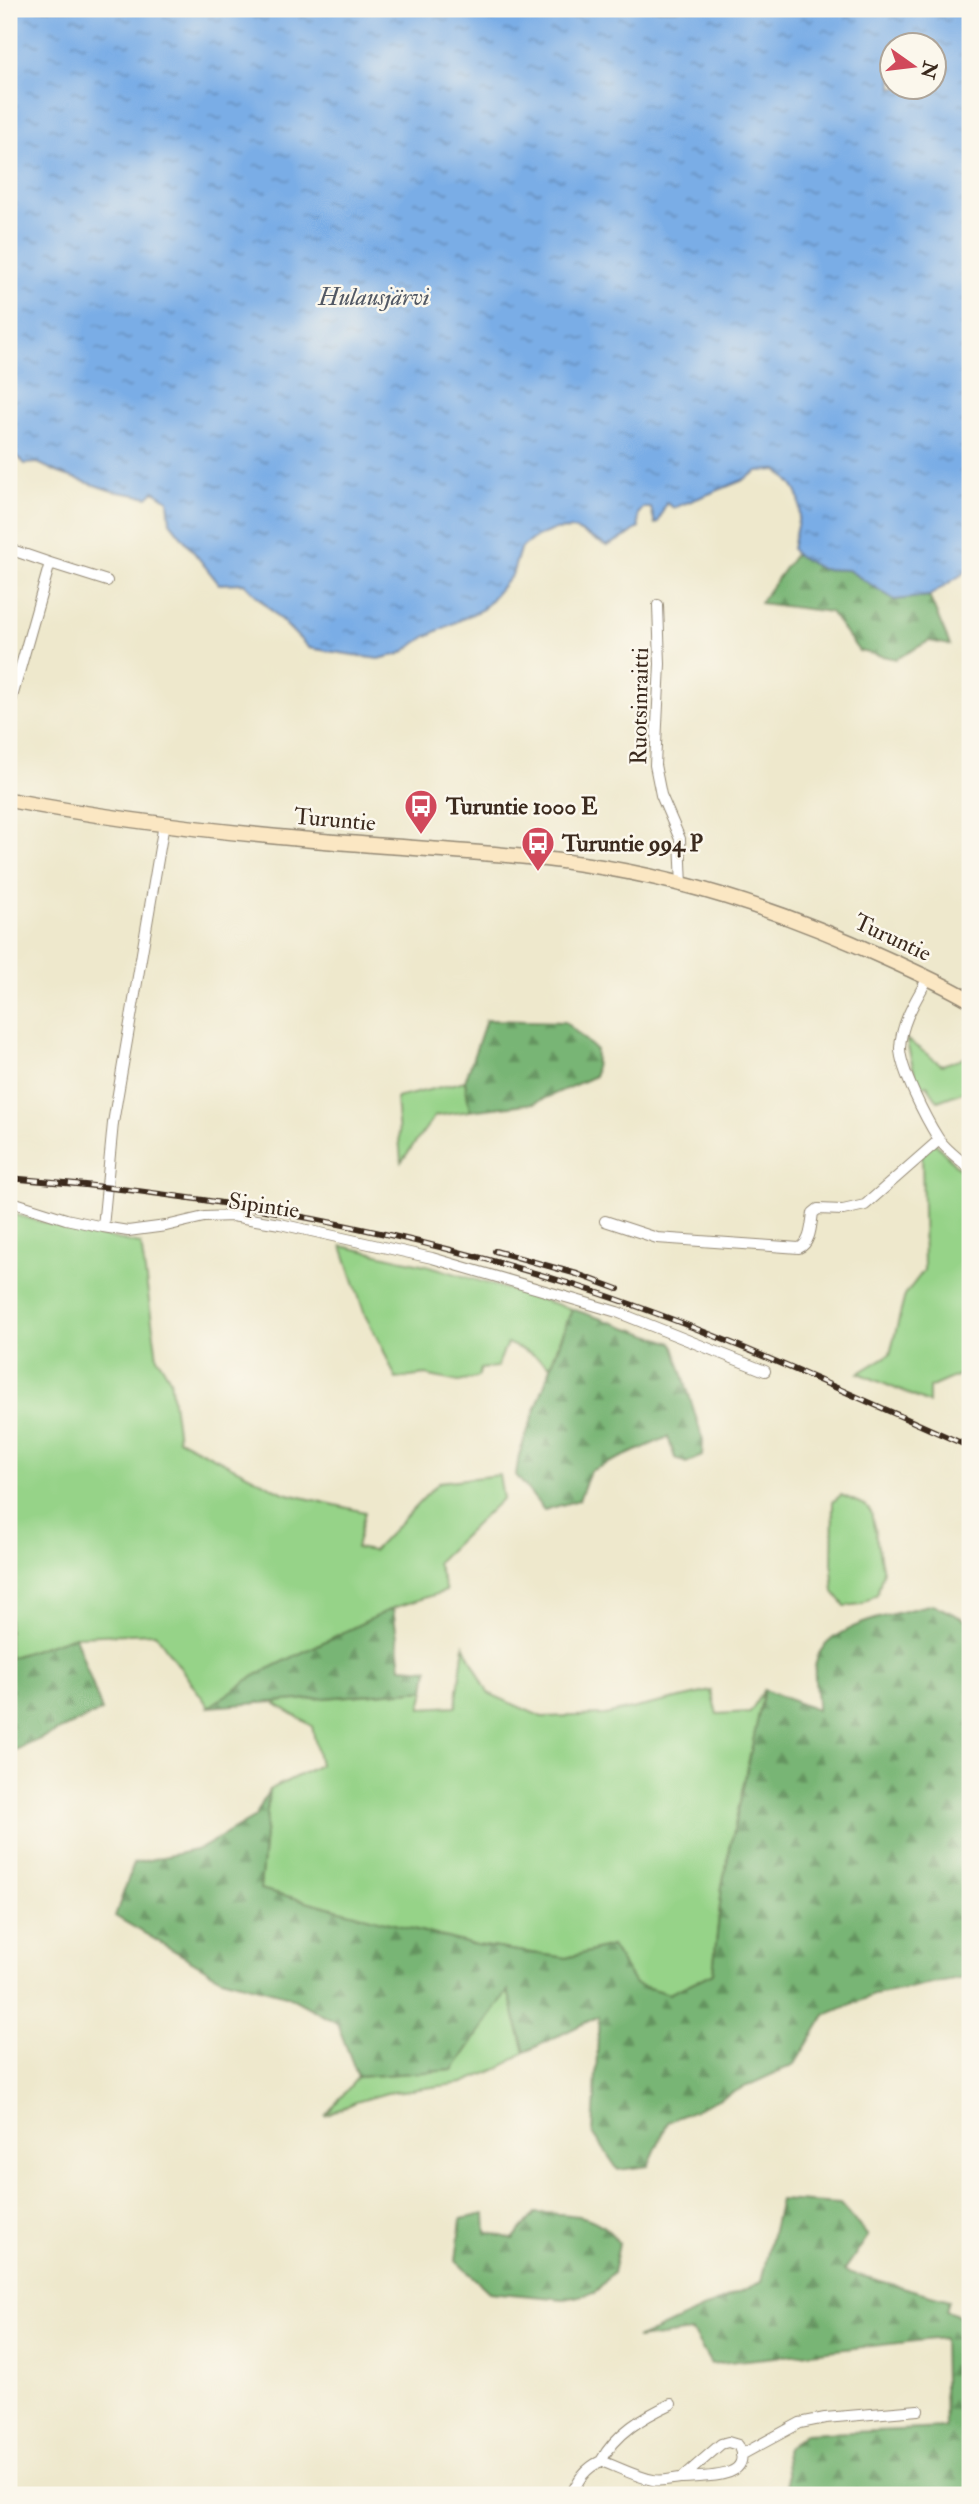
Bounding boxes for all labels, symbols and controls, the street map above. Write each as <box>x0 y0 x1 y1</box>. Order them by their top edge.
north arrow <box>878 32 948 102</box>
text: N <box>915 58 942 82</box>
water label: Hulausjärvi <box>317 282 430 313</box>
street label: Ruotsinraitti <box>624 647 655 765</box>
bus stop icon: Turuntie 1000 E <box>402 787 440 836</box>
place label: Turuntie 1000 E <box>445 792 598 821</box>
street label: Turuntie <box>293 801 377 838</box>
bus stop icon: Turuntie 994 P <box>519 824 557 873</box>
place label: Turuntie 994 P <box>561 829 704 858</box>
street label: Turuntie <box>850 907 936 968</box>
street label: Sipintie <box>227 1186 302 1226</box>

